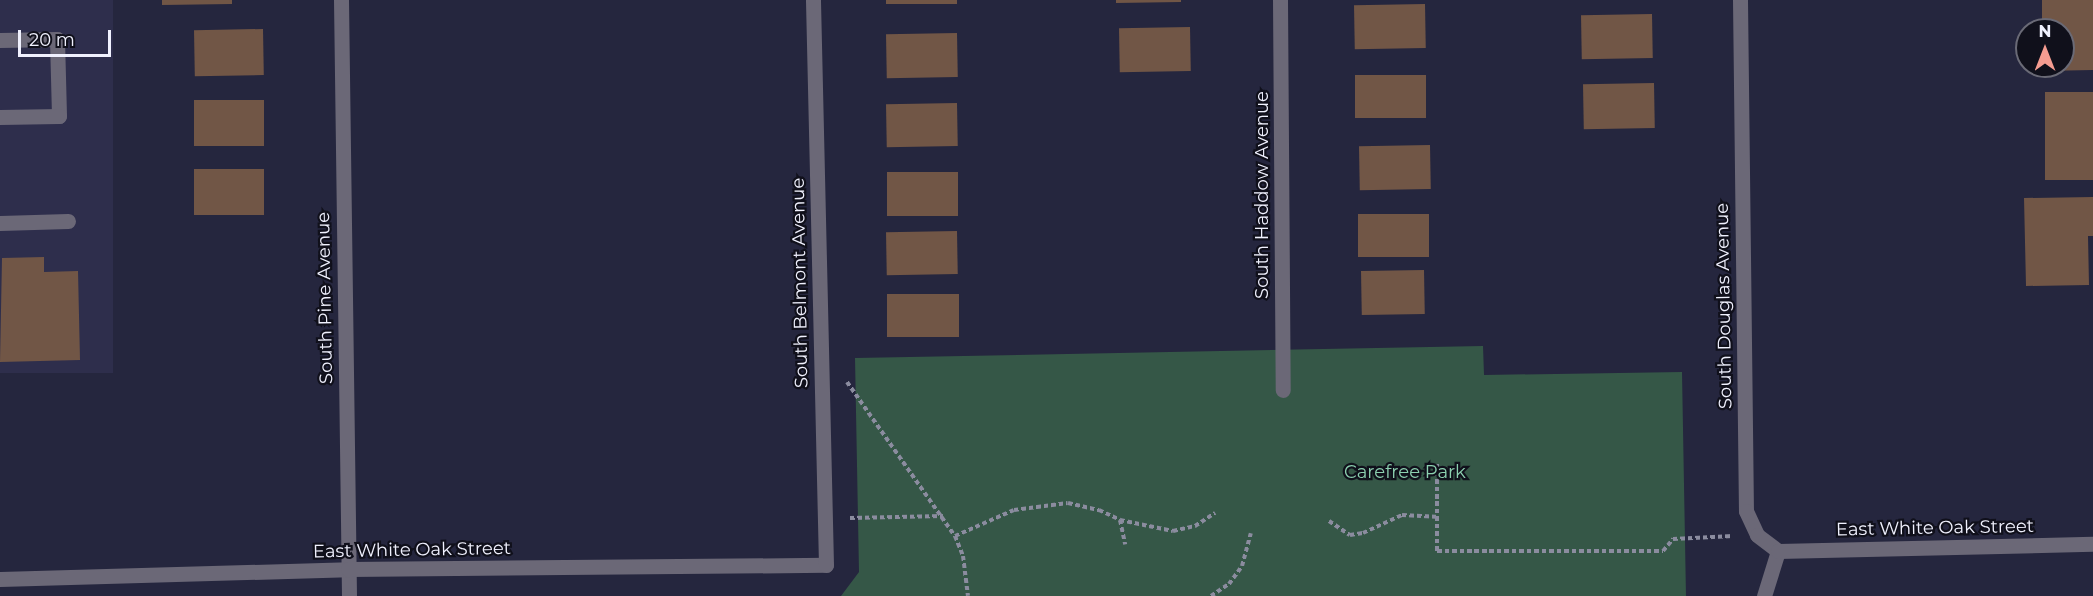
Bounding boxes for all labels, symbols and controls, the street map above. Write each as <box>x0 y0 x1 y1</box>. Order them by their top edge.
scale bar <box>21 18 114 56</box>
north arrow <box>2015 18 2075 78</box>
text: N <box>2039 22 2051 41</box>
text: 20 m <box>29 29 75 51</box>
street label: South Haddow Avenue <box>1251 91 1273 299</box>
street label: South Belmont Avenue <box>787 178 813 388</box>
street label: South Douglas Avenue <box>1711 203 1737 409</box>
street label: South Pine Avenue <box>313 212 337 384</box>
park label: Carefree Park <box>1344 461 1466 483</box>
street label: East White Oak Street <box>1836 515 2034 541</box>
street label: East White Oak Street <box>313 537 511 563</box>

